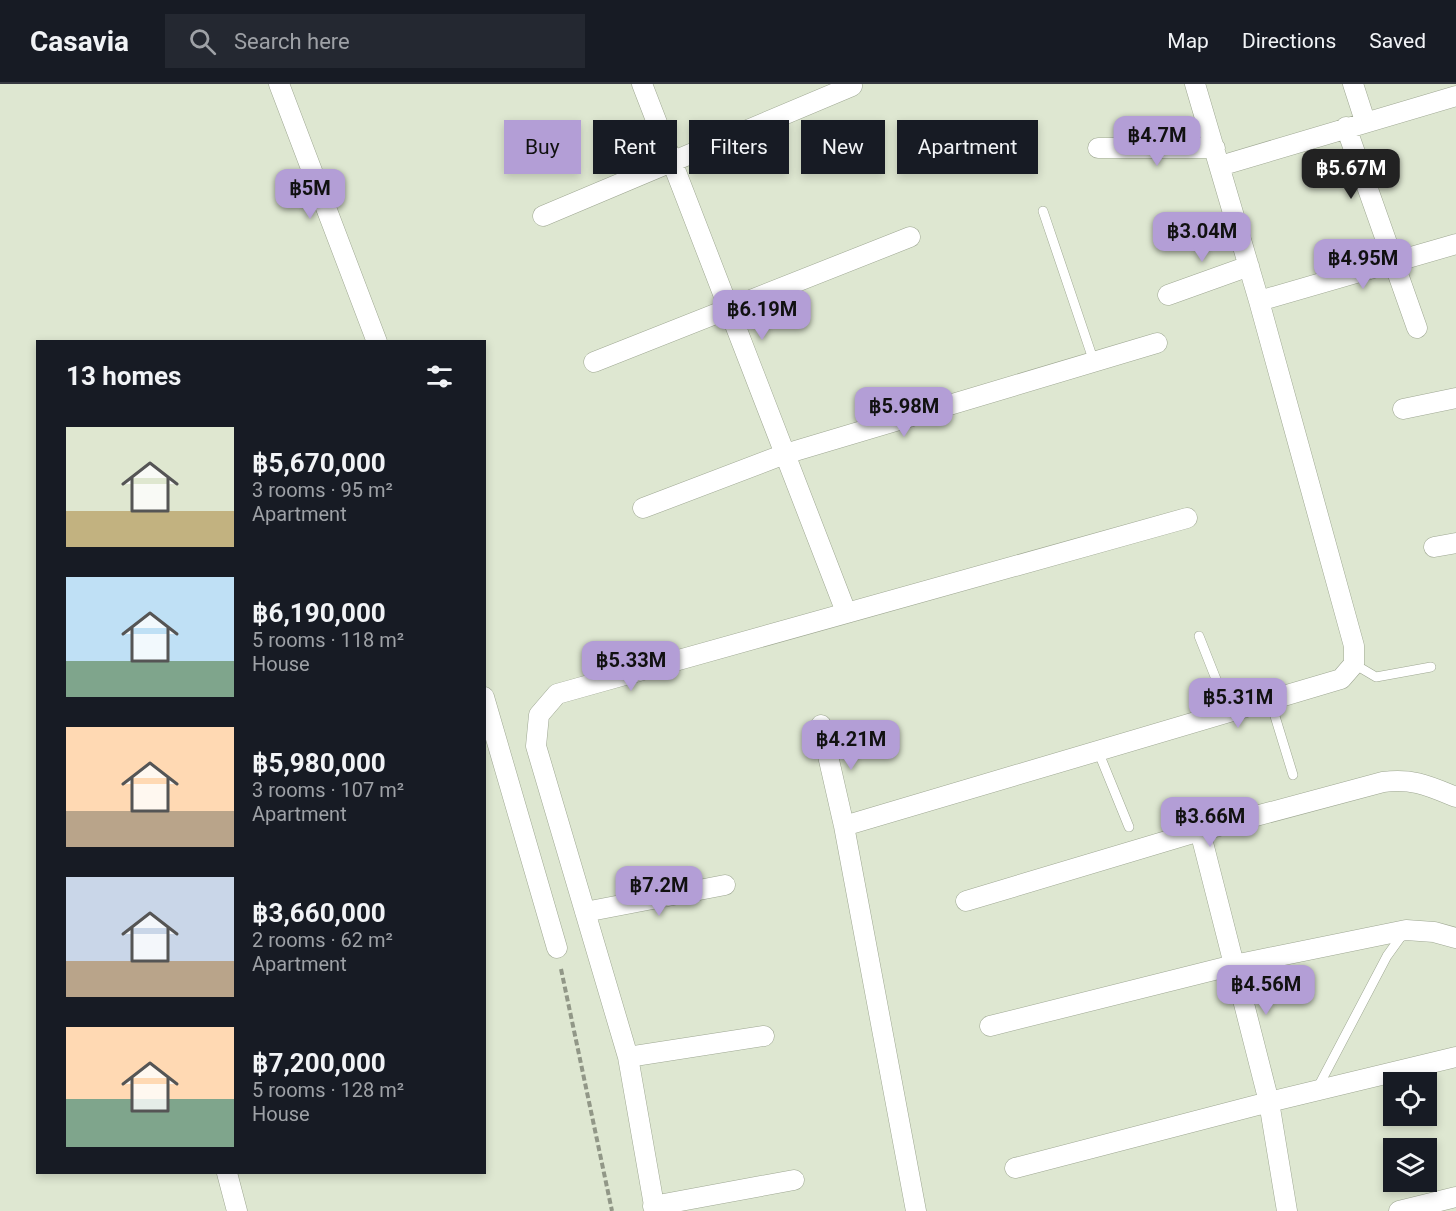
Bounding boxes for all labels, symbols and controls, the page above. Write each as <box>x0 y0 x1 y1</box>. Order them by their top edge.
search box <box>165 14 585 68</box>
text: Casavia <box>30 25 129 58</box>
icon: search <box>186 25 219 58</box>
text: Search here <box>234 29 350 54</box>
text: Map <box>1167 29 1209 53</box>
text: Directions <box>1242 29 1336 53</box>
text: Saved <box>1369 29 1426 53</box>
pin: ฿4.7M <box>1115 116 1199 167</box>
chip: Buy <box>504 120 581 174</box>
chip: Rent <box>593 120 677 174</box>
chip: Filters <box>689 120 789 174</box>
chip: New <box>801 120 885 174</box>
chip: Apartment <box>897 120 1038 174</box>
text: ฿4.7M <box>1128 123 1186 147</box>
pin: ฿5.67M <box>1302 149 1400 200</box>
text: ฿5.67M <box>1316 156 1386 180</box>
pin: ฿5M <box>281 169 339 220</box>
text: ฿5M <box>289 176 331 200</box>
pin: ฿3.04M <box>1153 212 1251 263</box>
text: ฿3.04M <box>1167 219 1237 243</box>
pin: ฿4.95M <box>1314 239 1412 290</box>
text: ฿4.95M <box>1328 246 1398 270</box>
pin: ฿6.19M <box>713 290 811 341</box>
text: ฿6.19M <box>727 297 797 321</box>
icon: filters <box>423 360 456 393</box>
text: 13 homes <box>66 361 181 391</box>
pin: ฿5.98M <box>855 387 953 438</box>
text: ฿5.98M <box>869 394 939 418</box>
text: ฿5,670,000 <box>252 448 386 478</box>
icon: home <box>114 451 186 523</box>
text: 3 rooms · 95 m² <box>252 478 393 502</box>
text: Apartment <box>252 502 347 526</box>
text: ฿6,190,000 <box>252 598 386 628</box>
icon: home <box>114 601 186 673</box>
text: 5 rooms · 118 m² <box>252 628 404 652</box>
pin: ฿5.33M <box>582 641 680 692</box>
text: ฿5.33M <box>596 648 666 672</box>
text: House <box>252 652 310 676</box>
pin: ฿5.31M <box>1189 678 1287 729</box>
text: ฿5.31M <box>1203 685 1273 709</box>
pin: ฿4.21M <box>802 720 900 771</box>
text: ฿4.21M <box>816 727 886 751</box>
text: ฿5,980,000 <box>252 748 386 778</box>
icon: home <box>114 751 186 823</box>
text: 3 rooms · 107 m² <box>252 778 404 802</box>
pin: ฿3.66M <box>1161 797 1259 848</box>
text: Apartment <box>252 802 347 826</box>
text: ฿3.66M <box>1175 804 1245 828</box>
pin: ฿7.2M <box>617 866 701 917</box>
text: ฿7.2M <box>630 873 688 897</box>
text: ฿3,660,000 <box>252 898 386 928</box>
icon: home <box>114 901 186 973</box>
text: 2 rooms · 62 m² <box>252 928 393 952</box>
text: Apartment <box>252 952 347 976</box>
pin: ฿4.56M <box>1217 965 1315 1016</box>
text: ฿4.56M <box>1231 972 1301 996</box>
text: ฿7,200,000 <box>252 1048 386 1078</box>
icon: home <box>114 1051 186 1123</box>
map controls <box>1383 1072 1437 1192</box>
button: locate <box>1383 1072 1437 1126</box>
text: 5 rooms · 128 m² <box>252 1078 404 1102</box>
text: House <box>252 1102 310 1126</box>
button: layers <box>1383 1138 1437 1192</box>

